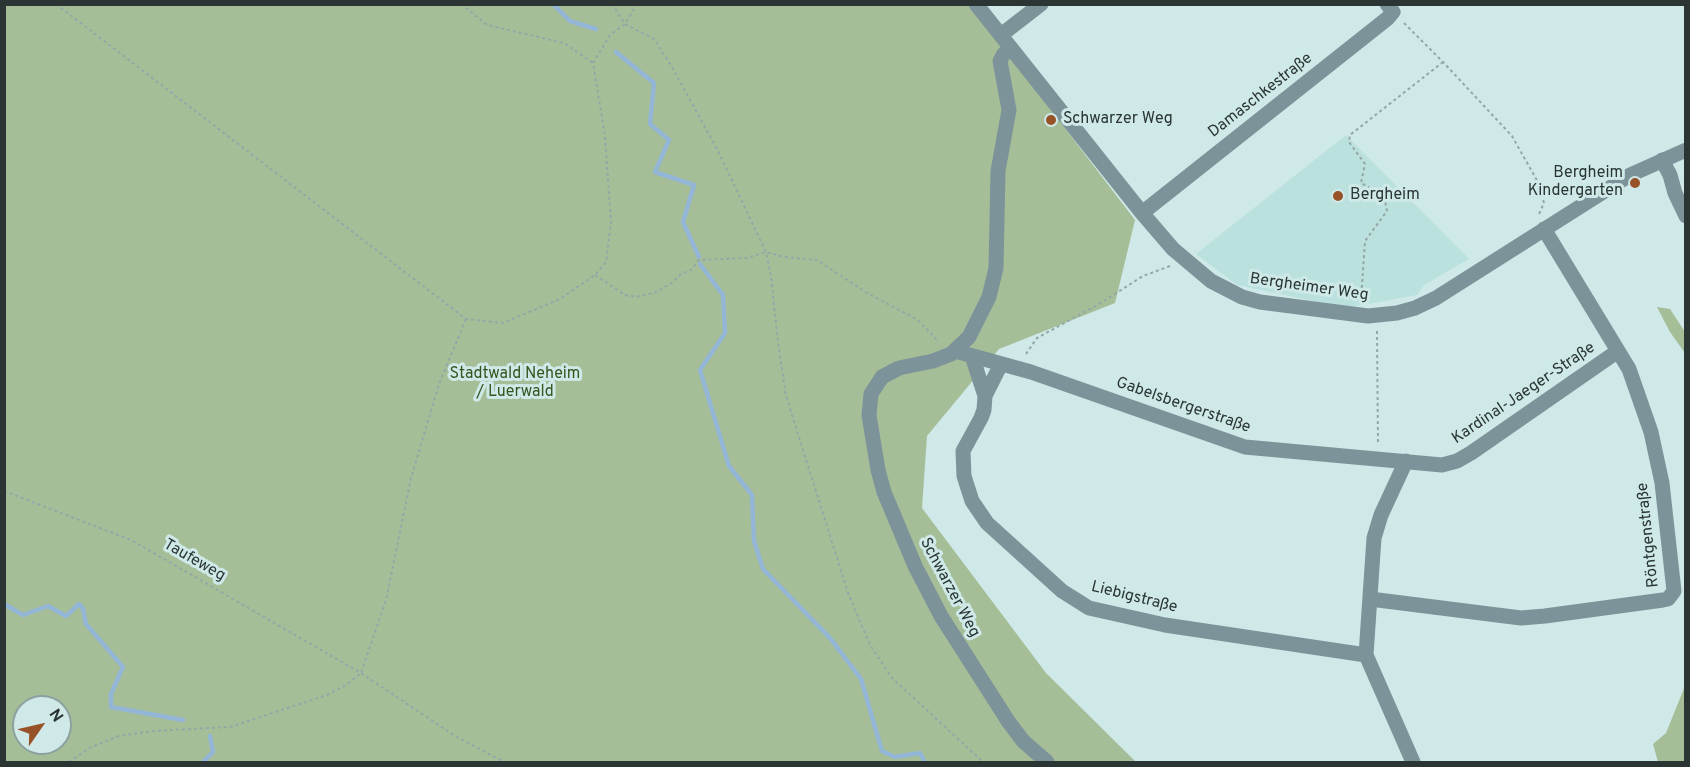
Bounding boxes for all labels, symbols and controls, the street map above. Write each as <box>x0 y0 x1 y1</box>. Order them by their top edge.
street label: Damaschkestraße <box>1205 49 1317 143</box>
place label: Schwarzer Weg <box>1063 110 1173 130</box>
marker: Schwarzer Weg <box>1044 113 1058 127</box>
place label: Bergheim Kindergarten <box>1528 164 1623 202</box>
marker: Bergheim Kindergarten <box>1628 176 1642 190</box>
place label: Bergheim <box>1350 186 1420 206</box>
marker: Bergheim <box>1331 189 1345 203</box>
street label: Bergheimer Weg <box>1248 270 1370 306</box>
street label: Kardinal-Jaeger-Straße <box>1449 339 1599 449</box>
park label: Stadtwald Neheim / Luerwald <box>450 365 580 403</box>
street label: Gabelsbergerstraße <box>1113 374 1253 438</box>
street label: Röntgenstraße <box>1634 481 1664 589</box>
street label: Schwarzer Weg <box>915 535 983 641</box>
street label: Taufeweg <box>160 536 228 586</box>
street label: Liebigstraße <box>1089 578 1179 618</box>
north arrow <box>12 695 72 755</box>
text: N <box>44 706 67 726</box>

